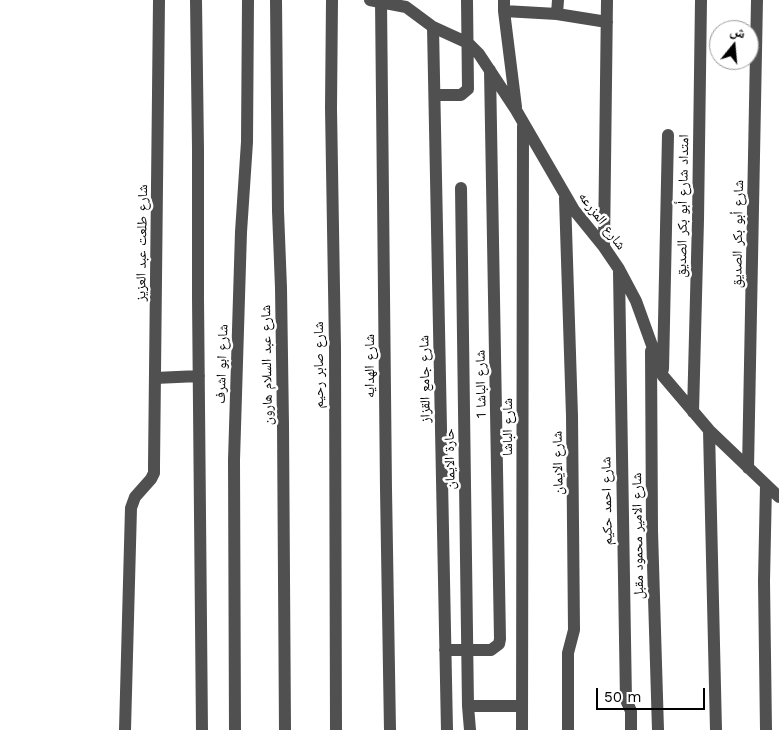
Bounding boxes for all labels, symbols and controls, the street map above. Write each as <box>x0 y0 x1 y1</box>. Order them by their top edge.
north arrow <box>709 20 759 70</box>
text: ش <box>729 22 748 41</box>
street label: امتداد شارع أبو بكر الصديق <box>673 134 693 278</box>
street label: شارع أبو بكر الصديق <box>729 180 747 288</box>
street label: شارع طلعت عبد العزيز <box>133 184 151 302</box>
street label: شارع المزرعه <box>575 189 629 253</box>
street label: شارع عبد السلام هارون <box>258 305 276 425</box>
street label: شارع صابر رحيم <box>311 322 327 408</box>
street label: شارع ابو اشرف <box>212 324 232 404</box>
street label: شارع الهدايه <box>362 334 378 398</box>
street label: شارع جامع القزاز <box>416 335 434 423</box>
street label: شارع الباشا 1 <box>472 350 490 418</box>
street label: شارع الباشا <box>500 398 516 456</box>
street label: حارة الايمان <box>441 428 459 490</box>
street label: شارع الايمان <box>549 431 567 495</box>
street label: شارع احمد حكيم <box>598 457 616 545</box>
street label: شارع الامير محمود مقبل <box>628 473 648 599</box>
scale bar <box>599 678 708 710</box>
text: 50 m <box>604 688 641 706</box>

